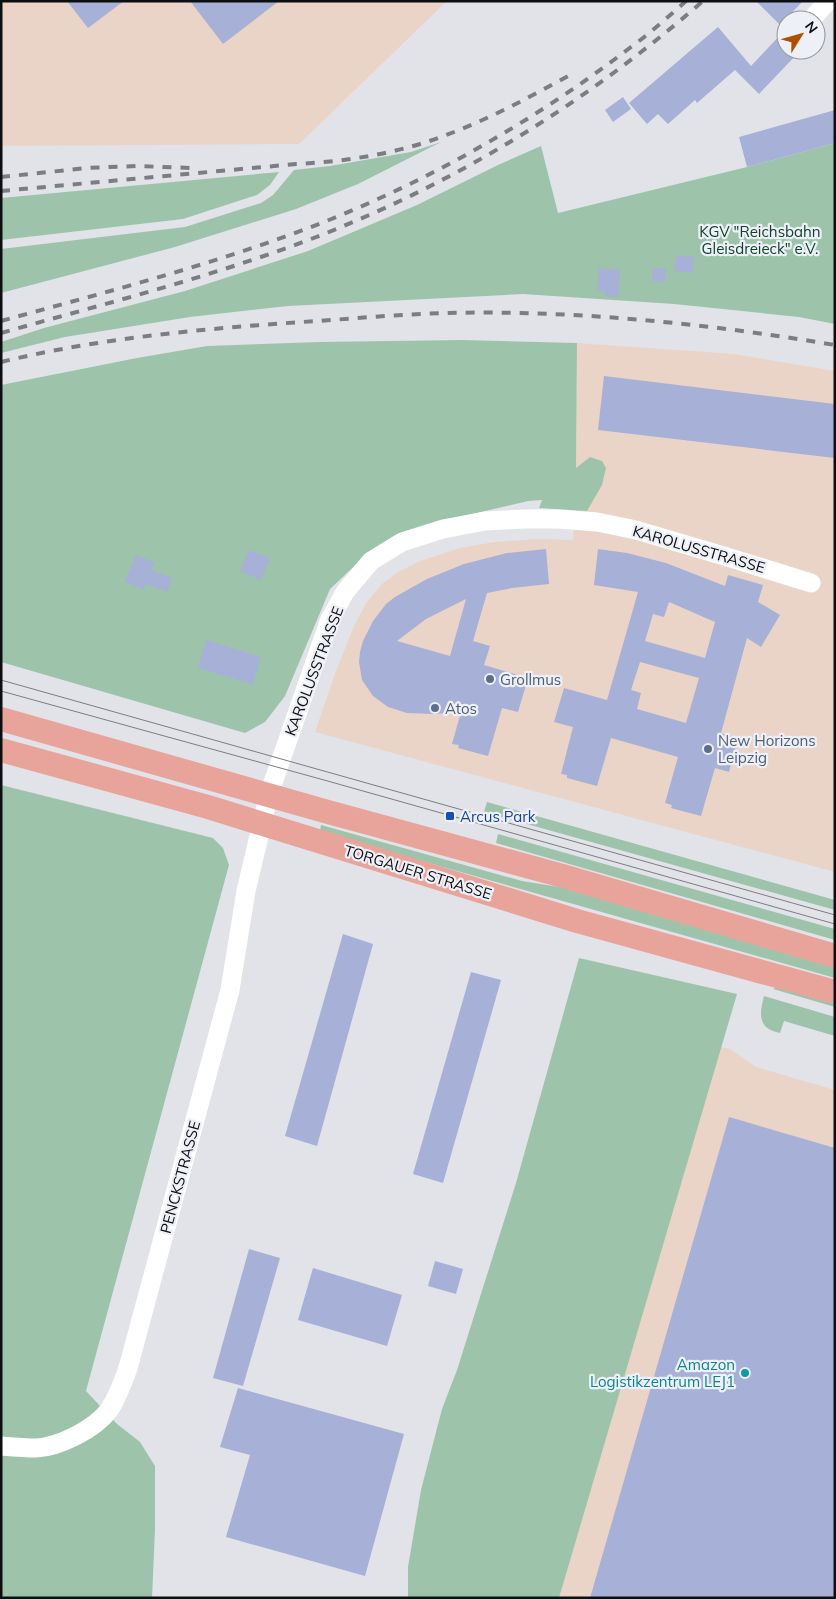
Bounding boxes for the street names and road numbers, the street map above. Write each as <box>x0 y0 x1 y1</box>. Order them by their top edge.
street label: KAROLUSSTRASSE <box>631 521 768 577</box>
street label: KAROLUSSTRASSE <box>281 604 347 738</box>
street label: TORGAUER STRASSE <box>342 841 494 904</box>
street label: PENCKSTRASSE <box>156 1118 204 1235</box>

